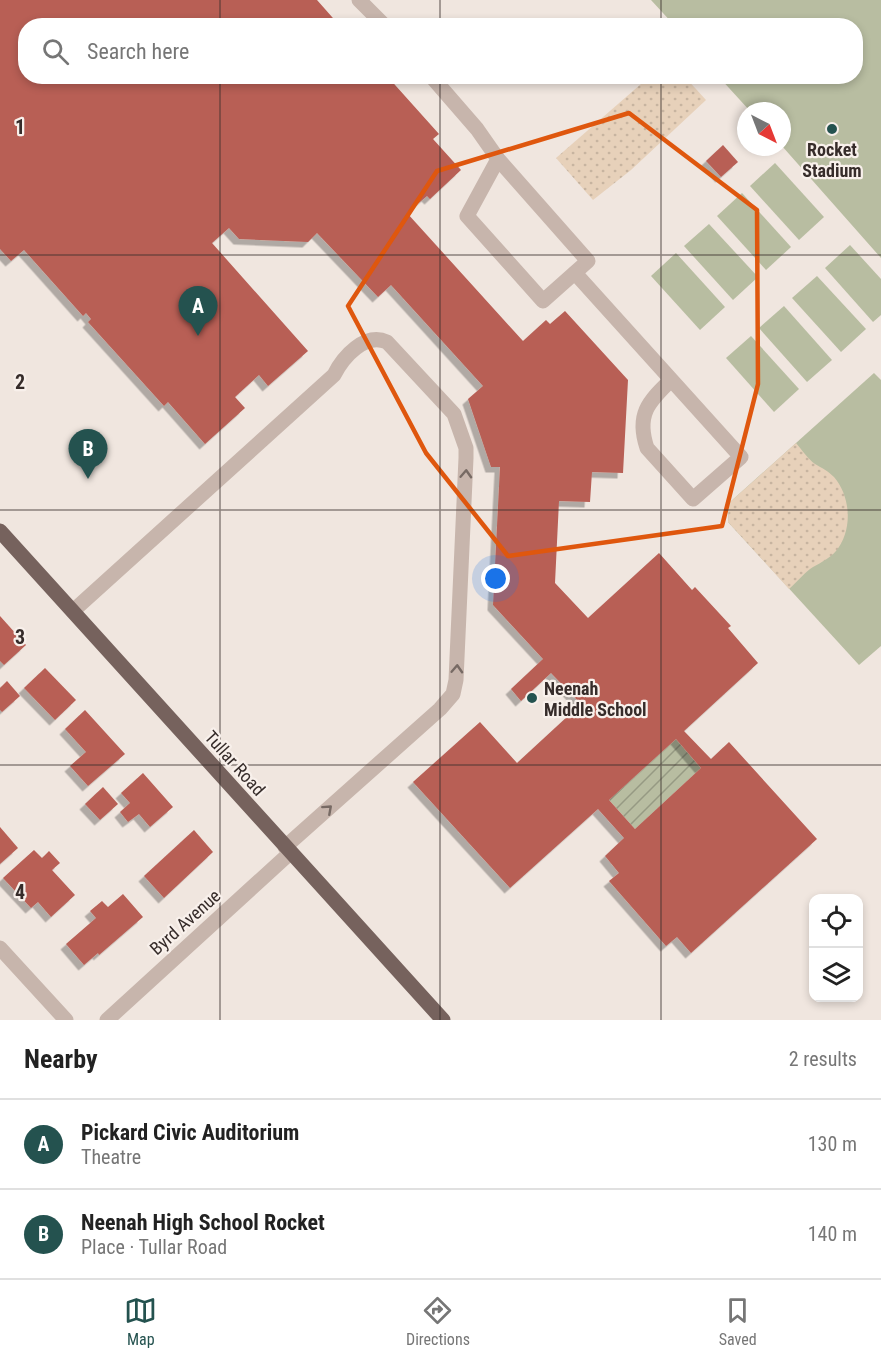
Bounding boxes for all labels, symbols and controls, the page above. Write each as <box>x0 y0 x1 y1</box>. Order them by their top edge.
search box <box>18 18 863 84</box>
icon: search <box>39 35 72 68</box>
text: Search here <box>87 39 189 64</box>
north arrow <box>737 102 791 156</box>
text: 1 <box>15 115 25 139</box>
marker: Rocket Stadium <box>825 122 839 136</box>
place label: Rocket Stadium <box>802 139 862 181</box>
pin: A <box>178 286 218 336</box>
text: 2 <box>15 370 25 394</box>
pin: B <box>68 430 107 479</box>
one-way arrow <box>459 469 472 478</box>
your location <box>481 564 510 593</box>
text: 3 <box>15 625 25 649</box>
one-way arrow <box>450 664 463 673</box>
place label: Neenah Middle School <box>544 678 647 720</box>
marker: Neenah Middle School <box>525 691 539 705</box>
street label: Tullar Road <box>200 726 270 800</box>
one-way arrow <box>321 805 332 816</box>
text: 4 <box>15 880 25 904</box>
street label: Byrd Avenue <box>145 885 225 959</box>
map controls <box>809 894 863 1002</box>
button: locate <box>809 894 863 948</box>
button: layers <box>809 948 863 1002</box>
text: Nearby <box>24 1044 98 1074</box>
text: 2 results <box>789 1047 857 1071</box>
text: Pickard Civic Auditorium <box>81 1120 299 1145</box>
text: A <box>38 1132 49 1156</box>
text: 130 m <box>808 1132 857 1156</box>
text: Theatre <box>81 1145 141 1169</box>
text: Neenah High School Rocket <box>81 1210 325 1235</box>
text: B <box>38 1222 49 1246</box>
text: 140 m <box>808 1222 857 1246</box>
text: Place · Tullar Road <box>81 1235 227 1259</box>
tab: Map <box>124 1294 157 1349</box>
tab: Directions <box>406 1294 470 1349</box>
tab: Saved <box>719 1294 757 1349</box>

